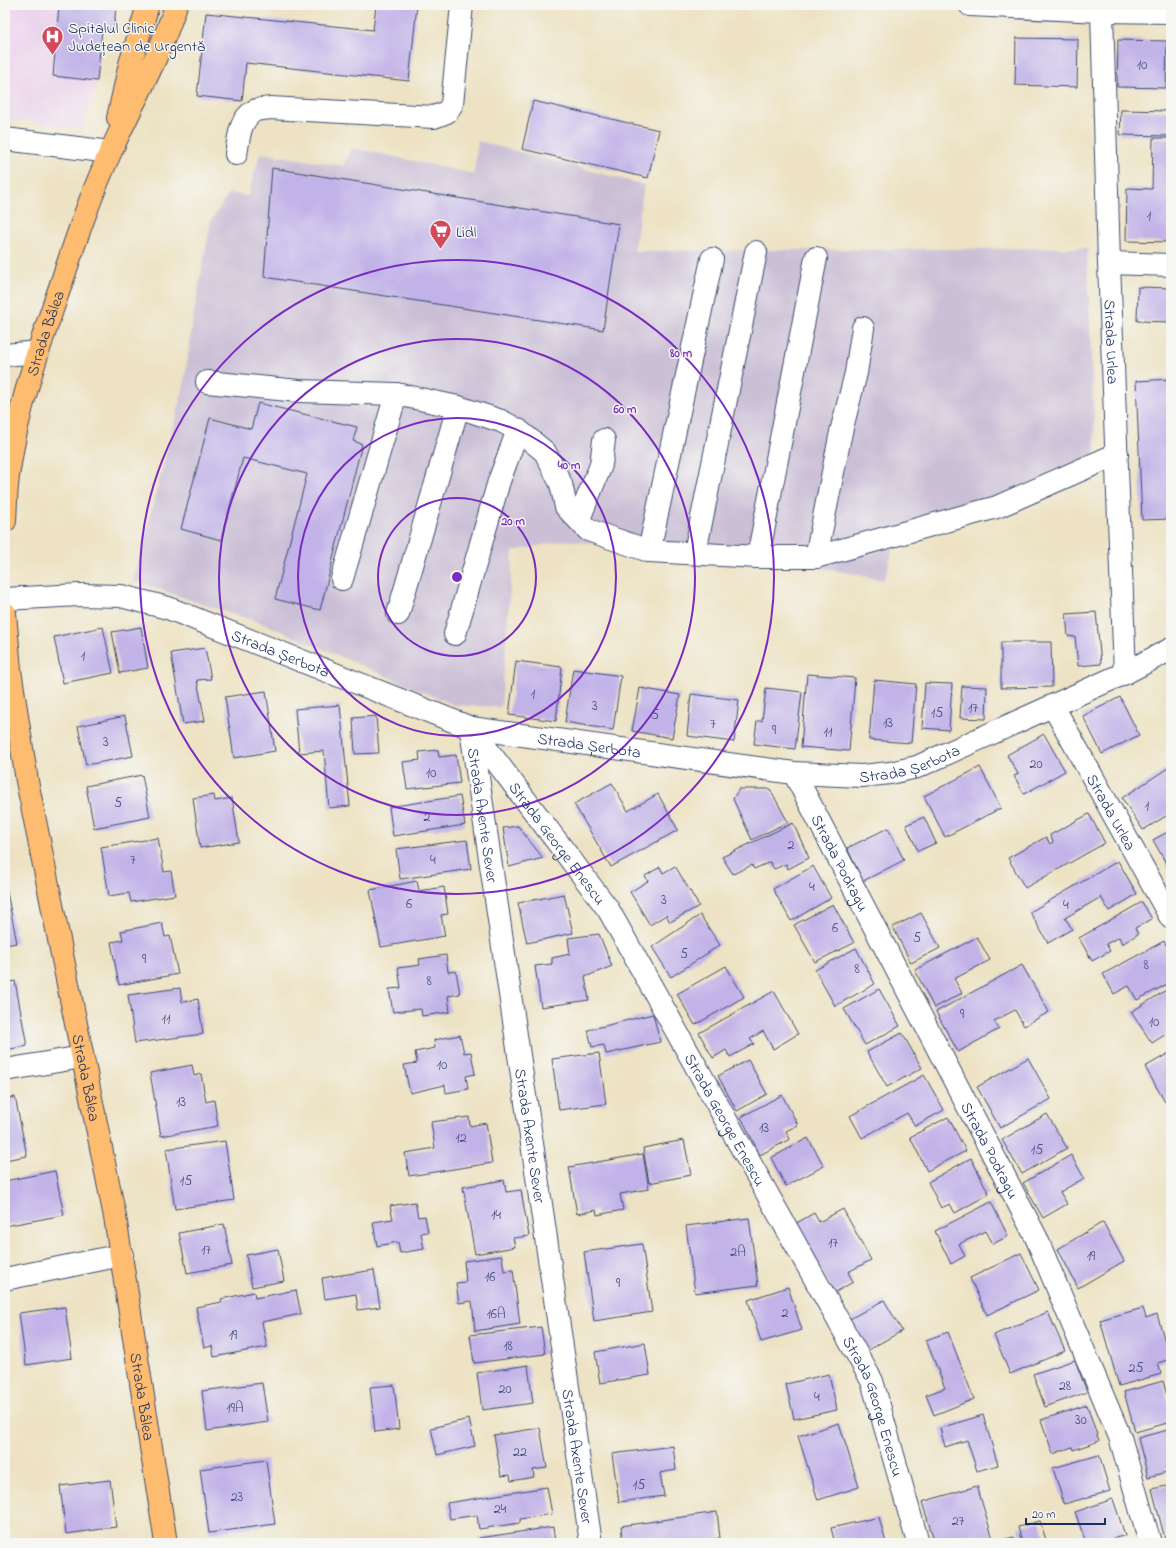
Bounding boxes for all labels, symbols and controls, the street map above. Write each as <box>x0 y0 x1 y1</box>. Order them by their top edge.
place label: Spitalul Clinic Județean de Urgentă <box>68 17 205 59</box>
hospital icon: Spitalul Clinic Județean de Urgentă <box>39 23 65 56</box>
house number: 10 <box>1137 55 1147 76</box>
house number: 1 <box>1147 206 1152 227</box>
supermarket icon: Lidl <box>427 218 453 251</box>
place label: Lidl <box>456 221 477 245</box>
street label: Strada Bâlea <box>21 288 72 379</box>
street label: Strada Urlea <box>1096 299 1124 385</box>
text: 80 m <box>669 345 693 363</box>
text: 60 m <box>613 401 637 419</box>
text: 40 m <box>557 457 581 475</box>
text: 20 m <box>500 513 525 531</box>
centre of rings <box>450 570 464 584</box>
street label: Strada Șerbota <box>227 624 333 685</box>
house number: 1 <box>81 646 86 667</box>
house number: 1 <box>531 684 536 705</box>
house number: 3 <box>592 696 598 717</box>
house number: 17 <box>968 698 978 719</box>
house number: 15 <box>931 703 943 724</box>
house number: 5 <box>651 705 659 726</box>
house number: 13 <box>883 713 893 734</box>
house number: 7 <box>710 714 716 735</box>
house number: 9 <box>772 720 777 741</box>
house number: 11 <box>824 722 833 743</box>
street label: Strada Șerbota <box>536 727 642 766</box>
house number: 3 <box>103 732 109 753</box>
street label: Strada Șerbota <box>858 739 964 790</box>
street label: Strada Axente Sever <box>460 746 503 884</box>
house number: 20 <box>1029 754 1043 775</box>
house number: 10 <box>426 763 436 784</box>
street label: Strada Urlea <box>1079 770 1141 855</box>
street label: Strada George Enescu <box>502 777 611 911</box>
house number: 5 <box>114 793 122 814</box>
house number: 1 <box>1145 796 1150 817</box>
house number: 2 <box>424 807 431 828</box>
street label: Strada Podragu <box>804 811 874 916</box>
house number: 2 <box>788 835 795 856</box>
house number: 7 <box>130 850 136 871</box>
house number: 4 <box>430 850 436 871</box>
house number: 4 <box>809 877 815 898</box>
house number: 3 <box>661 890 667 911</box>
house number: 6 <box>406 894 412 915</box>
house number: 4 <box>1063 895 1069 916</box>
house number: 6 <box>832 918 838 939</box>
house number: 5 <box>913 928 921 949</box>
house number: 5 <box>680 944 688 965</box>
house number: 9 <box>142 949 147 970</box>
house number: 8 <box>1143 955 1149 976</box>
house number: 8 <box>854 959 860 980</box>
house number: 8 <box>426 971 432 992</box>
house number: 9 <box>960 1004 965 1025</box>
house number: 11 <box>162 1009 171 1030</box>
house number: 10 <box>1149 1012 1159 1033</box>
street label: Strada Bâlea <box>64 1032 105 1124</box>
street label: Strada George Enescu <box>677 1049 771 1191</box>
house number: 10 <box>437 1055 447 1076</box>
street label: Strada Axente Sever <box>507 1067 551 1205</box>
house number: 13 <box>176 1092 186 1113</box>
street label: Strada Podragu <box>953 1098 1024 1204</box>
house number: 13 <box>759 1118 769 1139</box>
house number: 12 <box>455 1128 467 1149</box>
house number: 15 <box>1031 1140 1043 1161</box>
house number: 15 <box>180 1171 192 1192</box>
house number: 14 <box>491 1205 501 1226</box>
house number: 17 <box>828 1233 838 1254</box>
house number: 17 <box>201 1240 211 1261</box>
house number: 2A <box>730 1242 746 1263</box>
house number: 19 <box>1087 1246 1096 1267</box>
house number: 16 <box>485 1267 495 1288</box>
house number: 9 <box>616 1273 621 1294</box>
house number: 2 <box>782 1303 789 1324</box>
house number: 16A <box>486 1304 506 1325</box>
house number: 19 <box>229 1325 238 1346</box>
street label: Strada George Enescu <box>835 1332 909 1480</box>
house number: 18 <box>503 1336 513 1357</box>
street label: Strada Bâlea <box>122 1351 160 1443</box>
house number: 25 <box>1129 1358 1143 1379</box>
house number: 28 <box>1059 1376 1071 1397</box>
house number: 20 <box>498 1379 512 1400</box>
street label: Strada Axente Sever <box>554 1387 598 1525</box>
house number: 4 <box>814 1387 820 1408</box>
house number: 19A <box>226 1398 244 1419</box>
house number: 30 <box>1075 1410 1087 1431</box>
house number: 22 <box>513 1442 527 1463</box>
house number: 15 <box>633 1475 645 1496</box>
house number: 23 <box>231 1487 244 1508</box>
house number: 24 <box>494 1499 507 1520</box>
scale bar <box>1026 1500 1105 1526</box>
text: 20 m <box>1032 1506 1055 1524</box>
house number: 27 <box>952 1511 965 1532</box>

